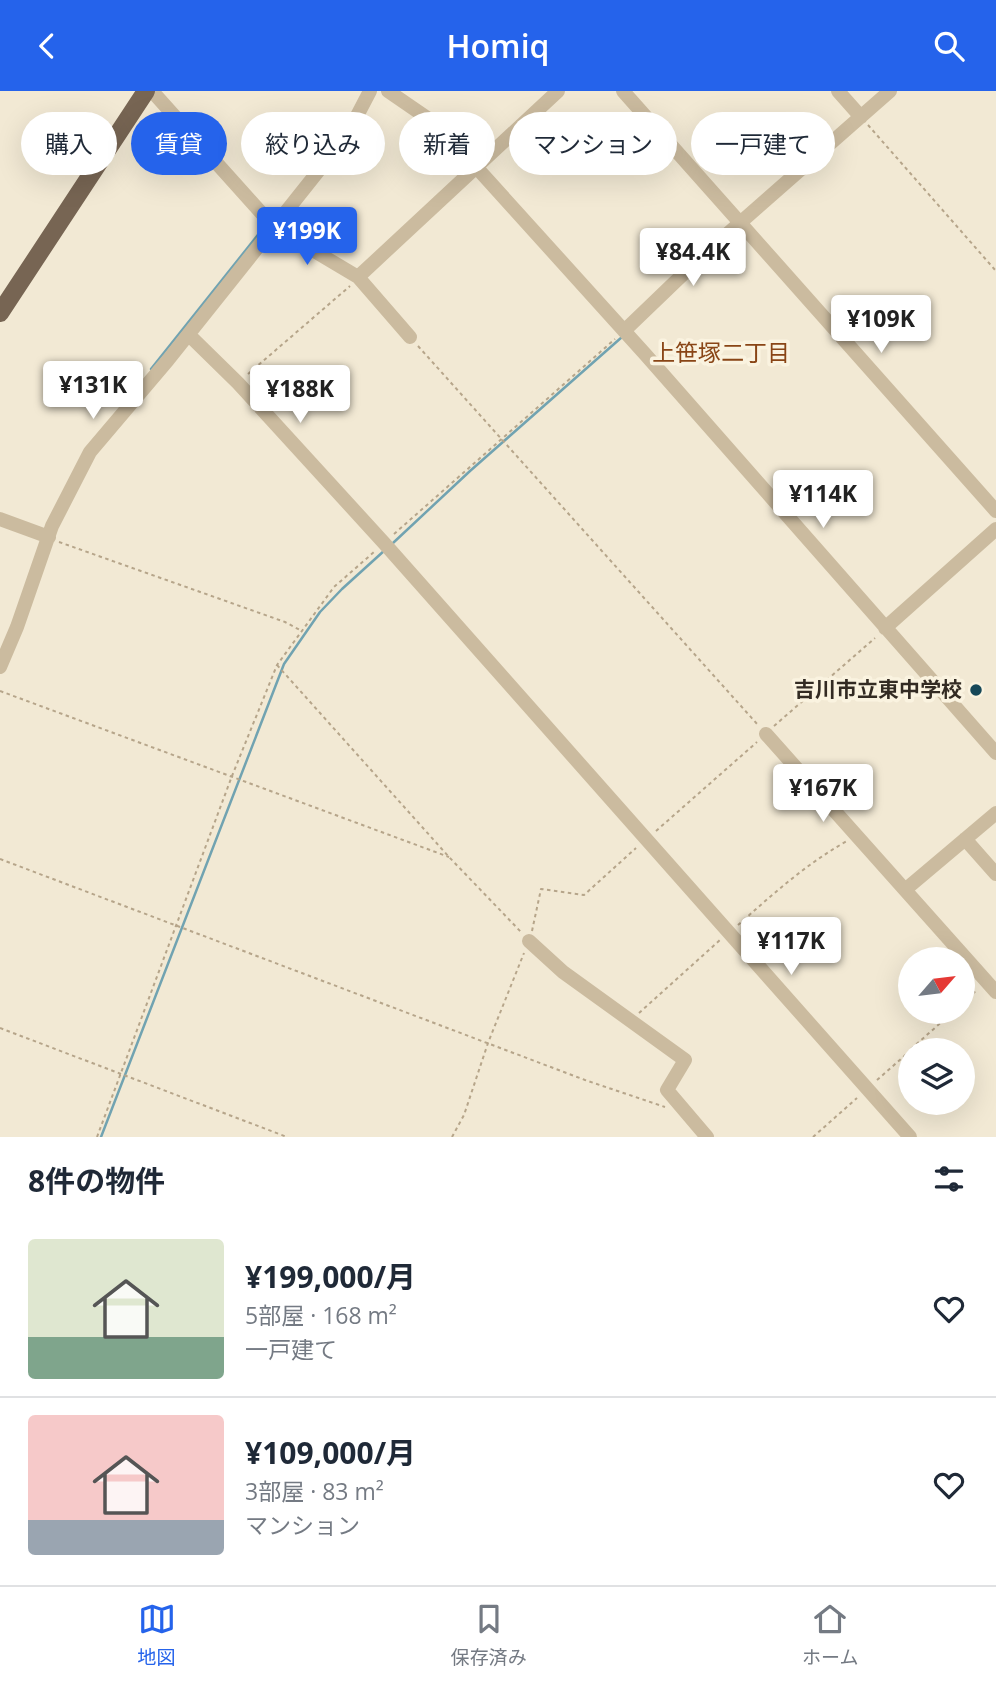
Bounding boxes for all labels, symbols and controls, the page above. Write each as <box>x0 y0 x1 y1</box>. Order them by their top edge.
text: Homiq <box>447 24 549 67</box>
icon: back <box>28 27 66 65</box>
icon: search <box>930 27 968 65</box>
chip: 購入 <box>21 112 117 175</box>
chip: 賃貸 <box>131 112 227 175</box>
chip: 絞り込み <box>241 112 385 175</box>
chip: 新着 <box>399 112 495 175</box>
chip: マンション <box>509 112 677 175</box>
chip: 一戸建て <box>691 112 835 175</box>
pin: ¥199K <box>258 207 356 267</box>
text: ¥199K <box>273 214 341 246</box>
pin: ¥84.4K <box>636 229 750 288</box>
text: ¥84.4K <box>656 235 730 267</box>
pin: ¥109K <box>832 295 930 355</box>
text: ¥109K <box>847 302 915 334</box>
district label: 上笹塚二丁目 <box>652 336 790 368</box>
pin: ¥131K <box>44 361 142 421</box>
pin: ¥188K <box>251 365 349 425</box>
text: ¥131K <box>59 368 127 400</box>
text: ¥188K <box>266 372 334 404</box>
pin: ¥114K <box>774 471 872 530</box>
text: ¥114K <box>789 477 857 509</box>
place label: 吉川市立東中学校 <box>794 675 962 703</box>
marker: 吉川市立東中学校 <box>968 682 984 698</box>
pin: ¥167K <box>774 765 872 824</box>
text: ¥167K <box>789 771 857 803</box>
pin: ¥117K <box>742 917 840 977</box>
text: ¥117K <box>757 924 825 956</box>
north arrow <box>898 947 975 1024</box>
map controls <box>898 947 975 1115</box>
button: layers <box>898 1038 975 1115</box>
text: 8件の物件 <box>28 1160 165 1201</box>
icon: filters <box>930 1160 968 1198</box>
text: ¥199,000/月 <box>245 1256 416 1297</box>
icon: home <box>84 1267 168 1351</box>
icon: heart <box>930 1290 968 1328</box>
text: 5部屋 · 168 m² <box>245 1299 397 1331</box>
text: 一戸建て <box>245 1333 337 1365</box>
text: ¥109,000/月 <box>245 1432 416 1473</box>
icon: home <box>84 1443 168 1527</box>
icon: heart <box>930 1466 968 1504</box>
text: 3部屋 · 83 m² <box>245 1475 384 1507</box>
text: マンション <box>245 1509 360 1541</box>
tab: 地図 <box>138 1600 176 1670</box>
tab: 保存済み <box>451 1600 527 1670</box>
tab: ホーム <box>802 1600 858 1670</box>

